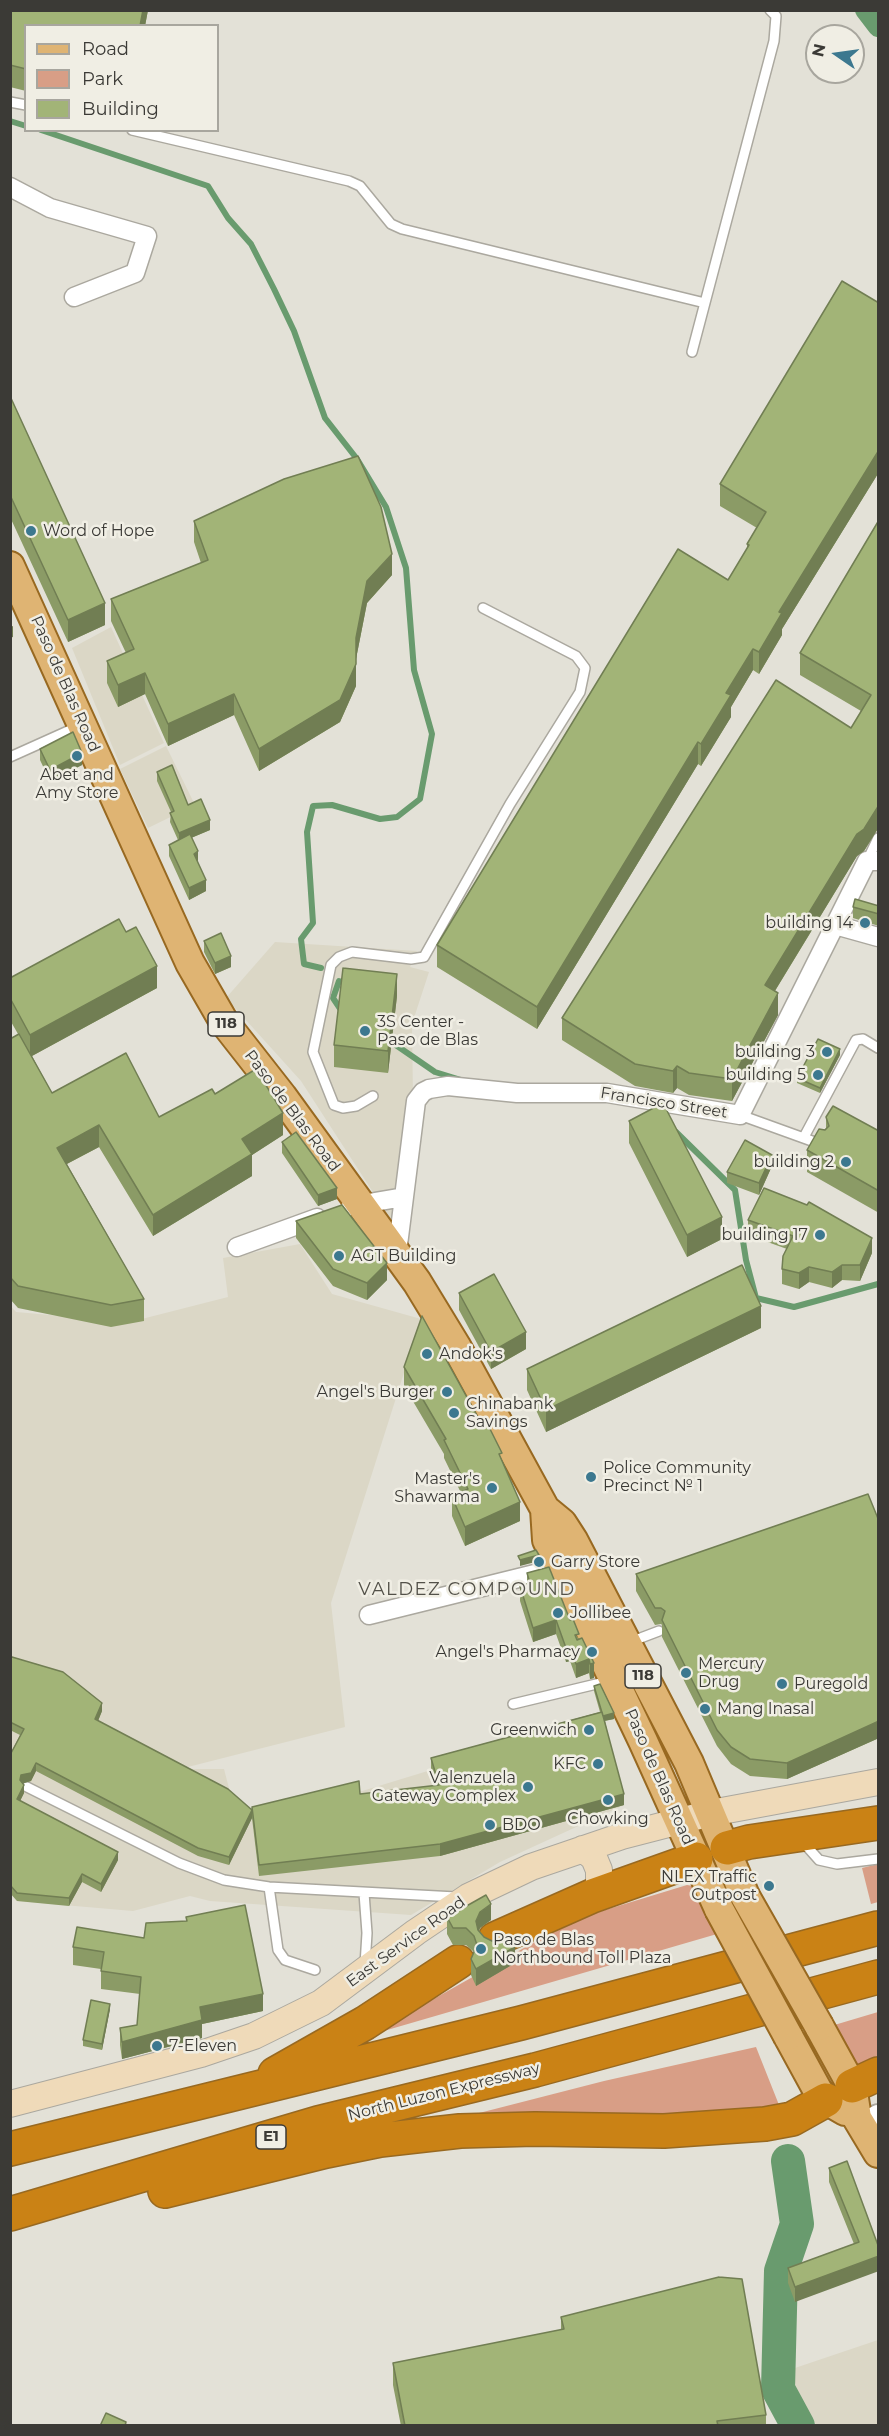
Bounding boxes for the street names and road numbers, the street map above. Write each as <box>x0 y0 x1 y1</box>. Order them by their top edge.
street label: Paso de Blas Road <box>26 613 104 755</box>
road number: 118 <box>208 1012 244 1036</box>
street label: Paso de Blas Road <box>240 1046 344 1176</box>
street label: Francisco Street <box>599 1083 729 1123</box>
road number: 118 <box>625 1664 661 1688</box>
street label: Paso de Blas Road <box>620 1706 698 1848</box>
street label: East Service Road <box>343 1892 469 1992</box>
street label: North Luzon Expressway <box>346 2059 542 2125</box>
road number: E1 <box>256 2125 286 2149</box>

